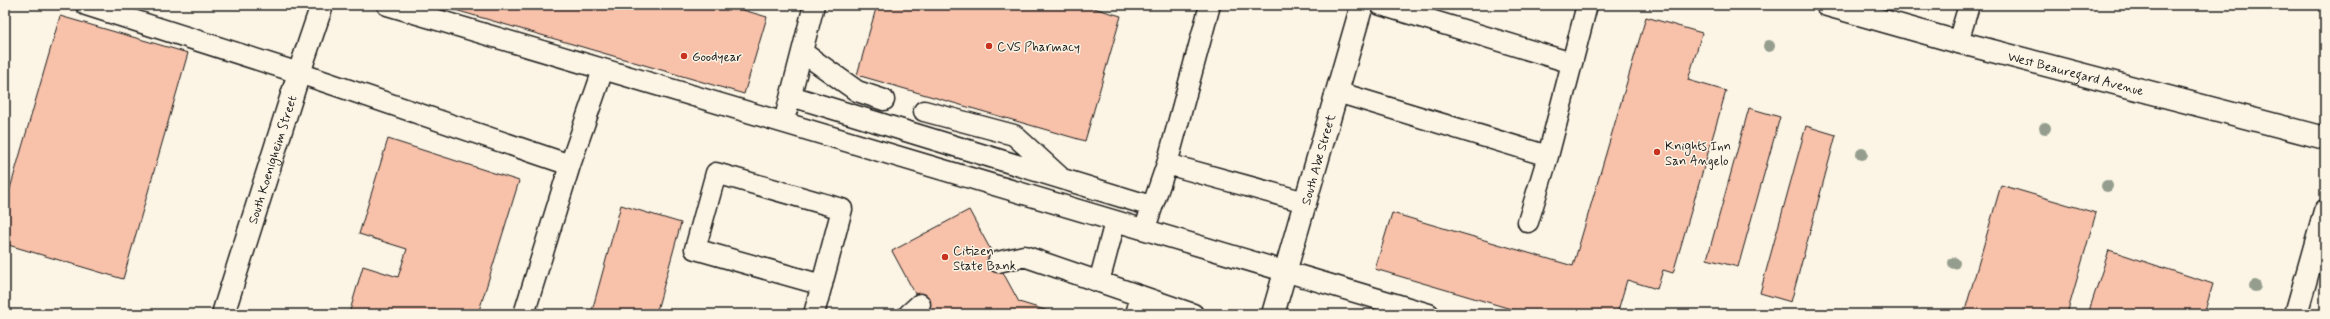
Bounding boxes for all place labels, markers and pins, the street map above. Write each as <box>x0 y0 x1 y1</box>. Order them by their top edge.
place label: CVS Pharmacy <box>997 39 1080 56</box>
marker: CVS Pharmacy <box>984 41 994 51</box>
place label: Goodyear <box>692 49 743 66</box>
marker: Goodyear <box>679 51 689 61</box>
place label: Knights Inn San Angelo <box>1665 138 1731 170</box>
marker: Knights Inn San Angelo <box>1652 147 1662 157</box>
place label: Citizen State Bank <box>953 243 1017 275</box>
marker: Citizen State Bank <box>940 252 950 262</box>

